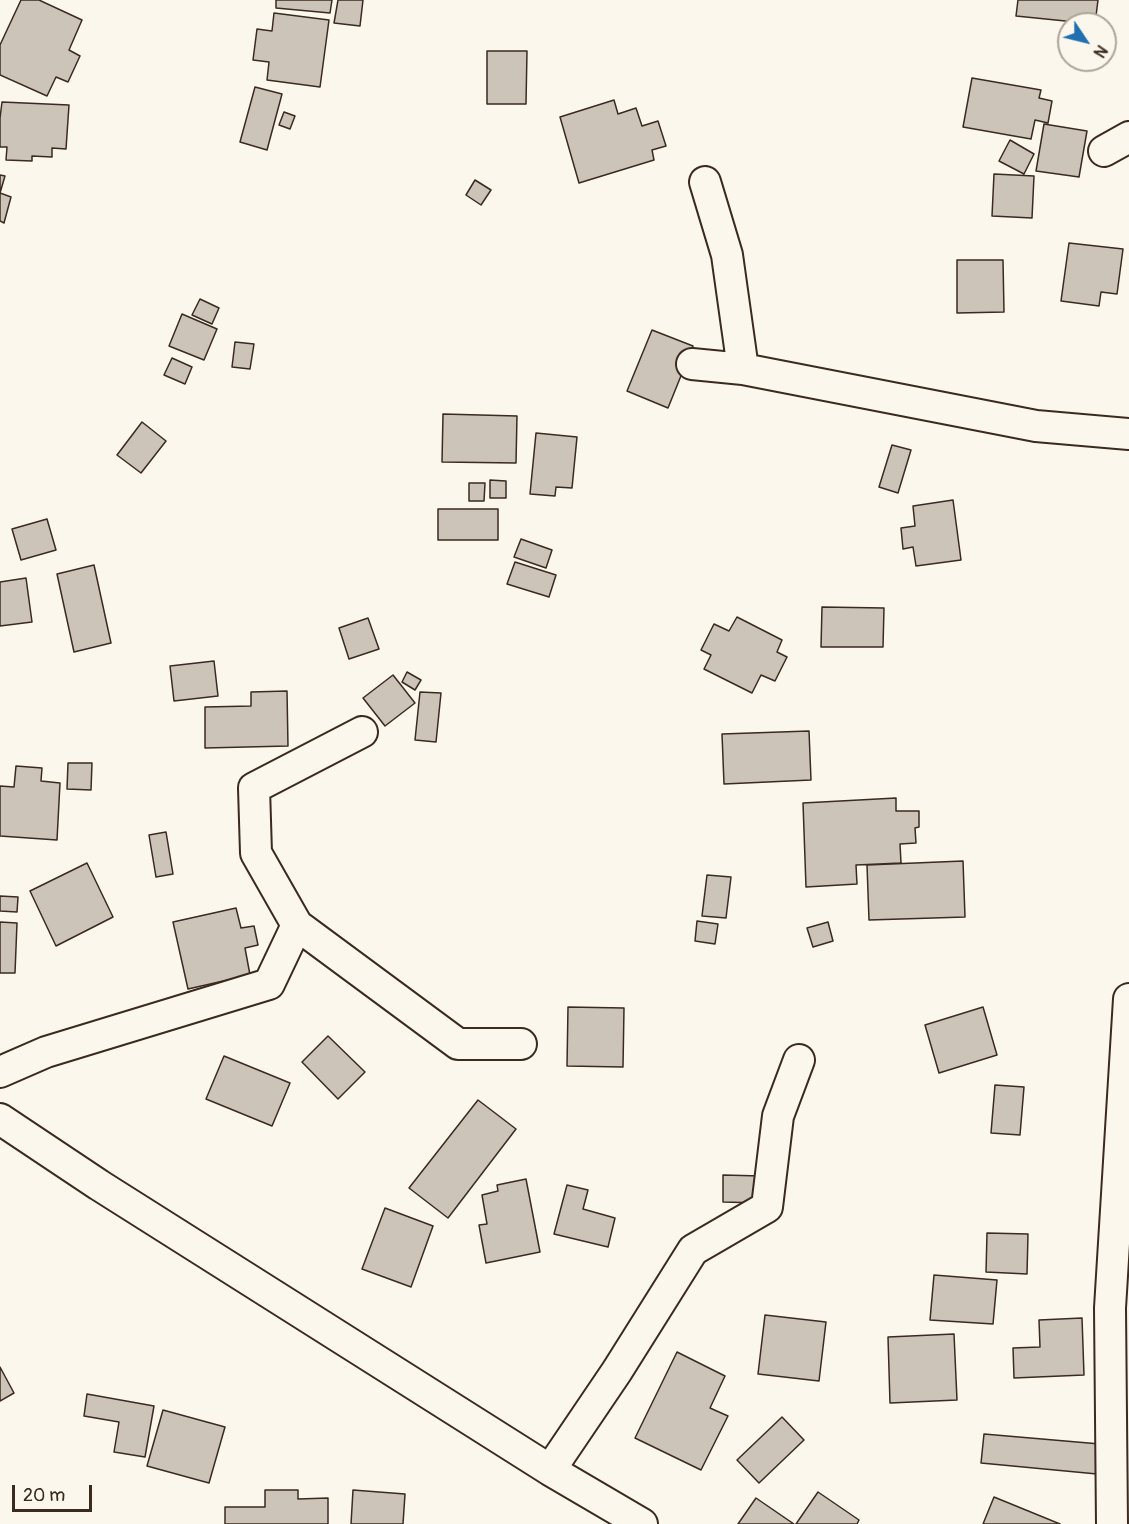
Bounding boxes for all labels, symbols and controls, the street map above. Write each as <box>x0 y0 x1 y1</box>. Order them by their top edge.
north arrow <box>1057 12 1117 72</box>
text: N <box>1089 41 1111 61</box>
scale bar <box>15 1473 94 1511</box>
text: 20 m <box>23 1484 65 1507</box>

